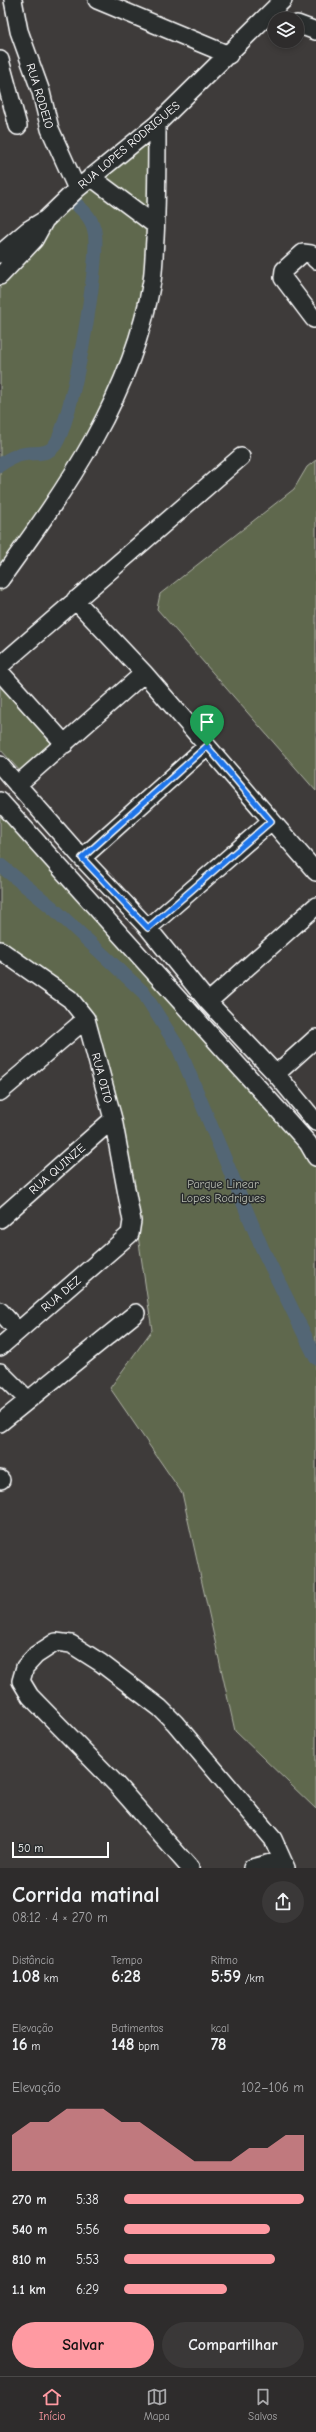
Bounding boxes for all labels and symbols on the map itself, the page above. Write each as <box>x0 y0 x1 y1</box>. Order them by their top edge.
street label: RUA RODEIO <box>23 61 57 131</box>
street label: RUA LOPES RODRIGUES <box>75 98 183 192</box>
pin <box>190 705 224 746</box>
street label: RUA OITO <box>89 1051 116 1105</box>
street label: RUA QUINZE <box>26 1141 88 1197</box>
park label: Parque Linear Lopes Rodrigues <box>181 1177 265 1205</box>
street label: RUA DEZ <box>38 1273 84 1315</box>
scale bar <box>12 1840 109 1859</box>

